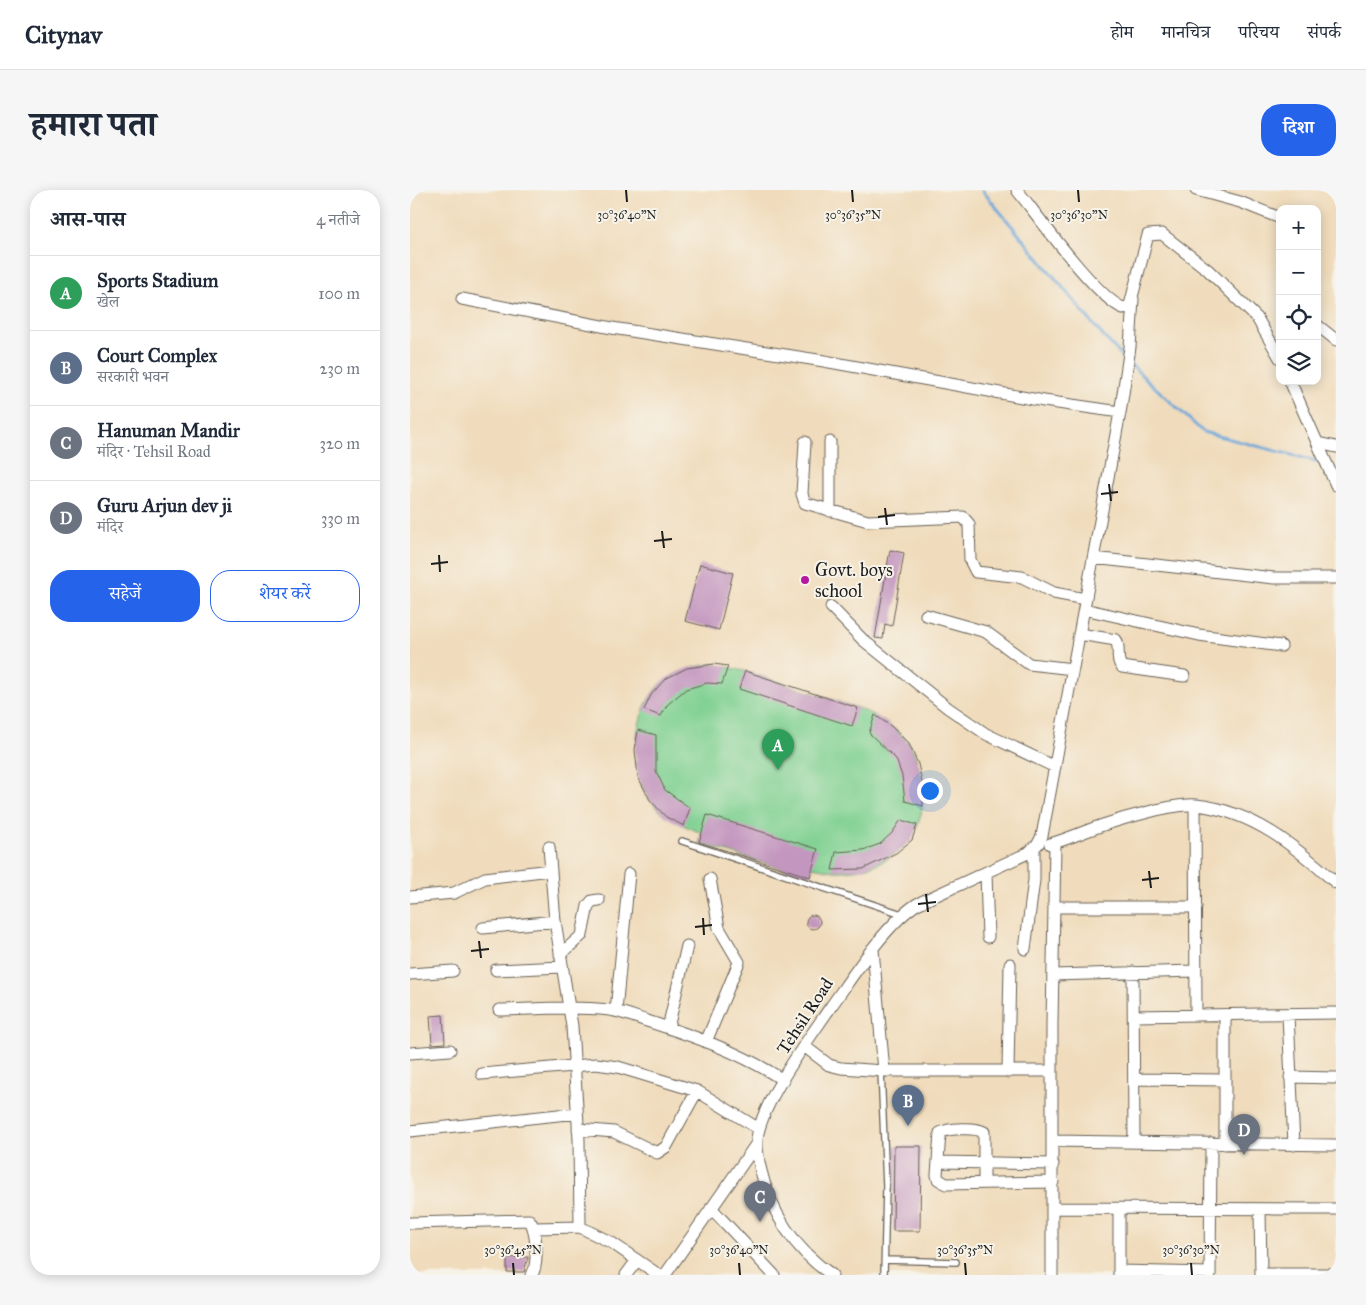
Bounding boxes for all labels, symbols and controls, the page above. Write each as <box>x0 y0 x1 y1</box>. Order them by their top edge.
text: Citynav <box>25 20 102 50</box>
text: होम <box>1111 21 1134 43</box>
text: मानचित्र <box>1162 21 1210 43</box>
text: परिचय <box>1238 21 1279 43</box>
text: संपर्क <box>1307 21 1341 43</box>
text: हमारा पता <box>30 103 157 146</box>
button: दिशा <box>1261 104 1336 156</box>
map controls <box>1276 205 1321 385</box>
button: + <box>1276 205 1321 250</box>
text: आस-पास <box>50 206 125 232</box>
text: 30°36'40"N <box>597 208 657 222</box>
text: 30°36'35"N <box>825 208 881 222</box>
text: 30°36'30"N <box>1050 208 1108 222</box>
text: 4 नतीजे <box>316 210 360 229</box>
button: − <box>1276 250 1321 295</box>
text: Sports Stadium <box>97 269 218 292</box>
text: A <box>61 284 71 303</box>
text: 100 m <box>318 284 360 303</box>
text: खेल <box>97 292 119 311</box>
button: locate <box>1276 295 1321 340</box>
button: layers <box>1276 340 1321 385</box>
text: Court Complex <box>97 344 217 367</box>
text: B <box>61 359 71 378</box>
text: 230 m <box>320 359 360 378</box>
text: सरकारी भवन <box>97 367 169 386</box>
text: Hanuman Mandir <box>97 419 240 442</box>
text: C <box>61 434 71 453</box>
text: 320 m <box>320 434 360 453</box>
text: मंदिर · Tehsil Road <box>97 442 211 461</box>
text: Guru Arjun dev ji <box>97 494 232 517</box>
text: D <box>60 509 72 528</box>
text: 330 m <box>321 509 360 528</box>
text: मंदिर <box>97 517 123 536</box>
place label: Govt. boys school <box>815 559 893 602</box>
button: सहेजें <box>50 570 200 622</box>
button: शेयर करें <box>210 570 360 622</box>
marker: Govt. boys school <box>799 574 811 586</box>
pin: A <box>762 729 794 770</box>
your location <box>917 778 943 804</box>
street label: Tehsil Road <box>772 974 838 1058</box>
pin: B <box>892 1085 924 1126</box>
pin: D <box>1228 1114 1260 1155</box>
pin: C <box>744 1181 776 1222</box>
text: 30°36'45"N <box>484 1243 542 1257</box>
text: 30°36'40"N <box>709 1243 769 1257</box>
text: 30°36'35"N <box>937 1243 993 1257</box>
text: 30°36'30"N <box>1162 1243 1220 1257</box>

